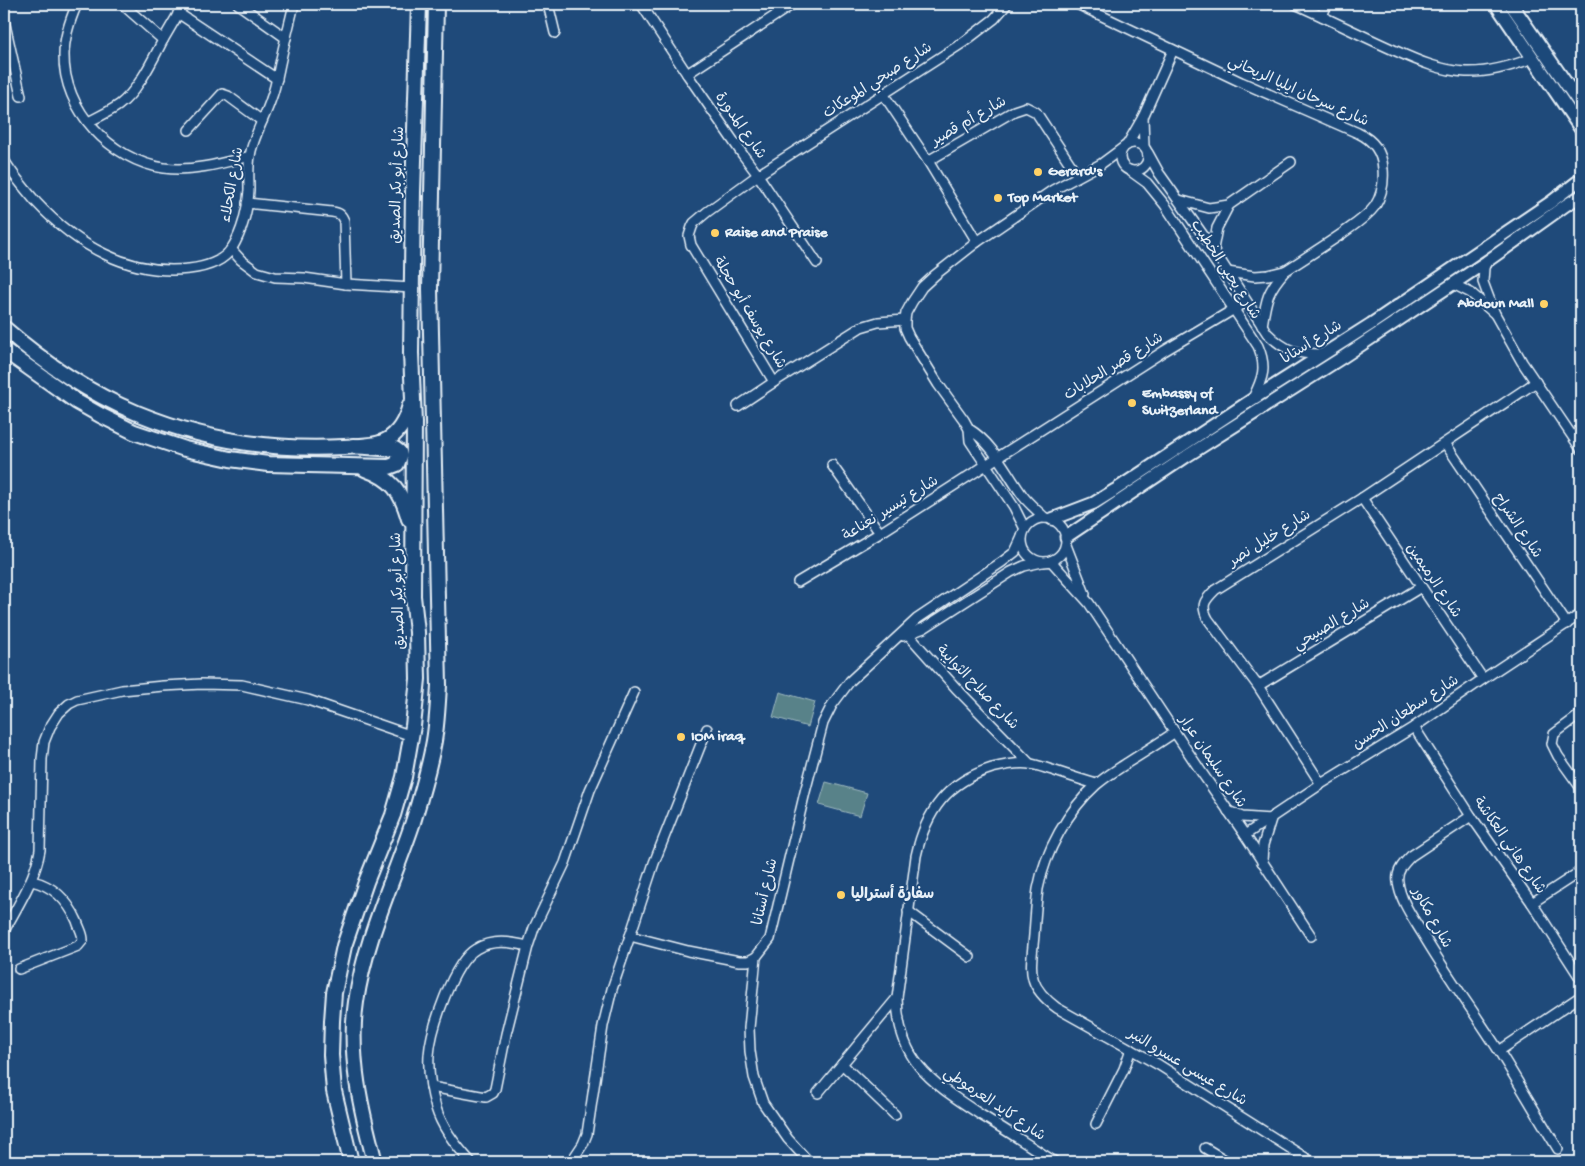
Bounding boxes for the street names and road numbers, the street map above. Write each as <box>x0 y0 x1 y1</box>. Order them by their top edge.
street label: شارع صبحي الموعكات <box>820 39 937 125</box>
street label: شارع سرحان ايليا الريحاني <box>1224 53 1371 133</box>
street label: شارع المدورة <box>710 89 770 163</box>
street label: شارع أم قصير <box>925 91 1010 152</box>
street label: شارع أبو بكر الصديق <box>385 126 409 244</box>
street label: شارع الكحلاء <box>218 146 248 224</box>
street label: شارع يحيى الخطيب <box>1186 217 1264 323</box>
street label: شارع يوسف أبو حجلة <box>708 253 791 372</box>
street label: شارع أستانا <box>1277 316 1346 369</box>
street label: شارع قصر الحلابات <box>1061 329 1167 405</box>
street label: شارع تيسير نعناعة <box>840 472 942 546</box>
street label: شارع الشراح <box>1489 490 1545 562</box>
street label: شارع خليل نصر <box>1224 507 1315 573</box>
street label: شارع أبو بكر الصديق <box>386 532 410 650</box>
street label: شارع الرميمين <box>1401 540 1465 622</box>
street label: شارع الصبيحي <box>1290 595 1375 657</box>
street label: شارع صلاح الثوايبة <box>932 642 1022 734</box>
street label: شارع سطعان الحسن <box>1349 672 1463 754</box>
street label: شارع سليمان عرار <box>1174 711 1250 812</box>
street label: شارع هاني العكاشة <box>1467 794 1549 899</box>
street label: شارع أستانا <box>748 856 782 927</box>
street label: شارع مكاور <box>1406 884 1455 952</box>
street label: شارع عيسى عسرو النبر <box>1123 1025 1250 1111</box>
street label: شارع كايد العرموطي <box>938 1064 1048 1147</box>

